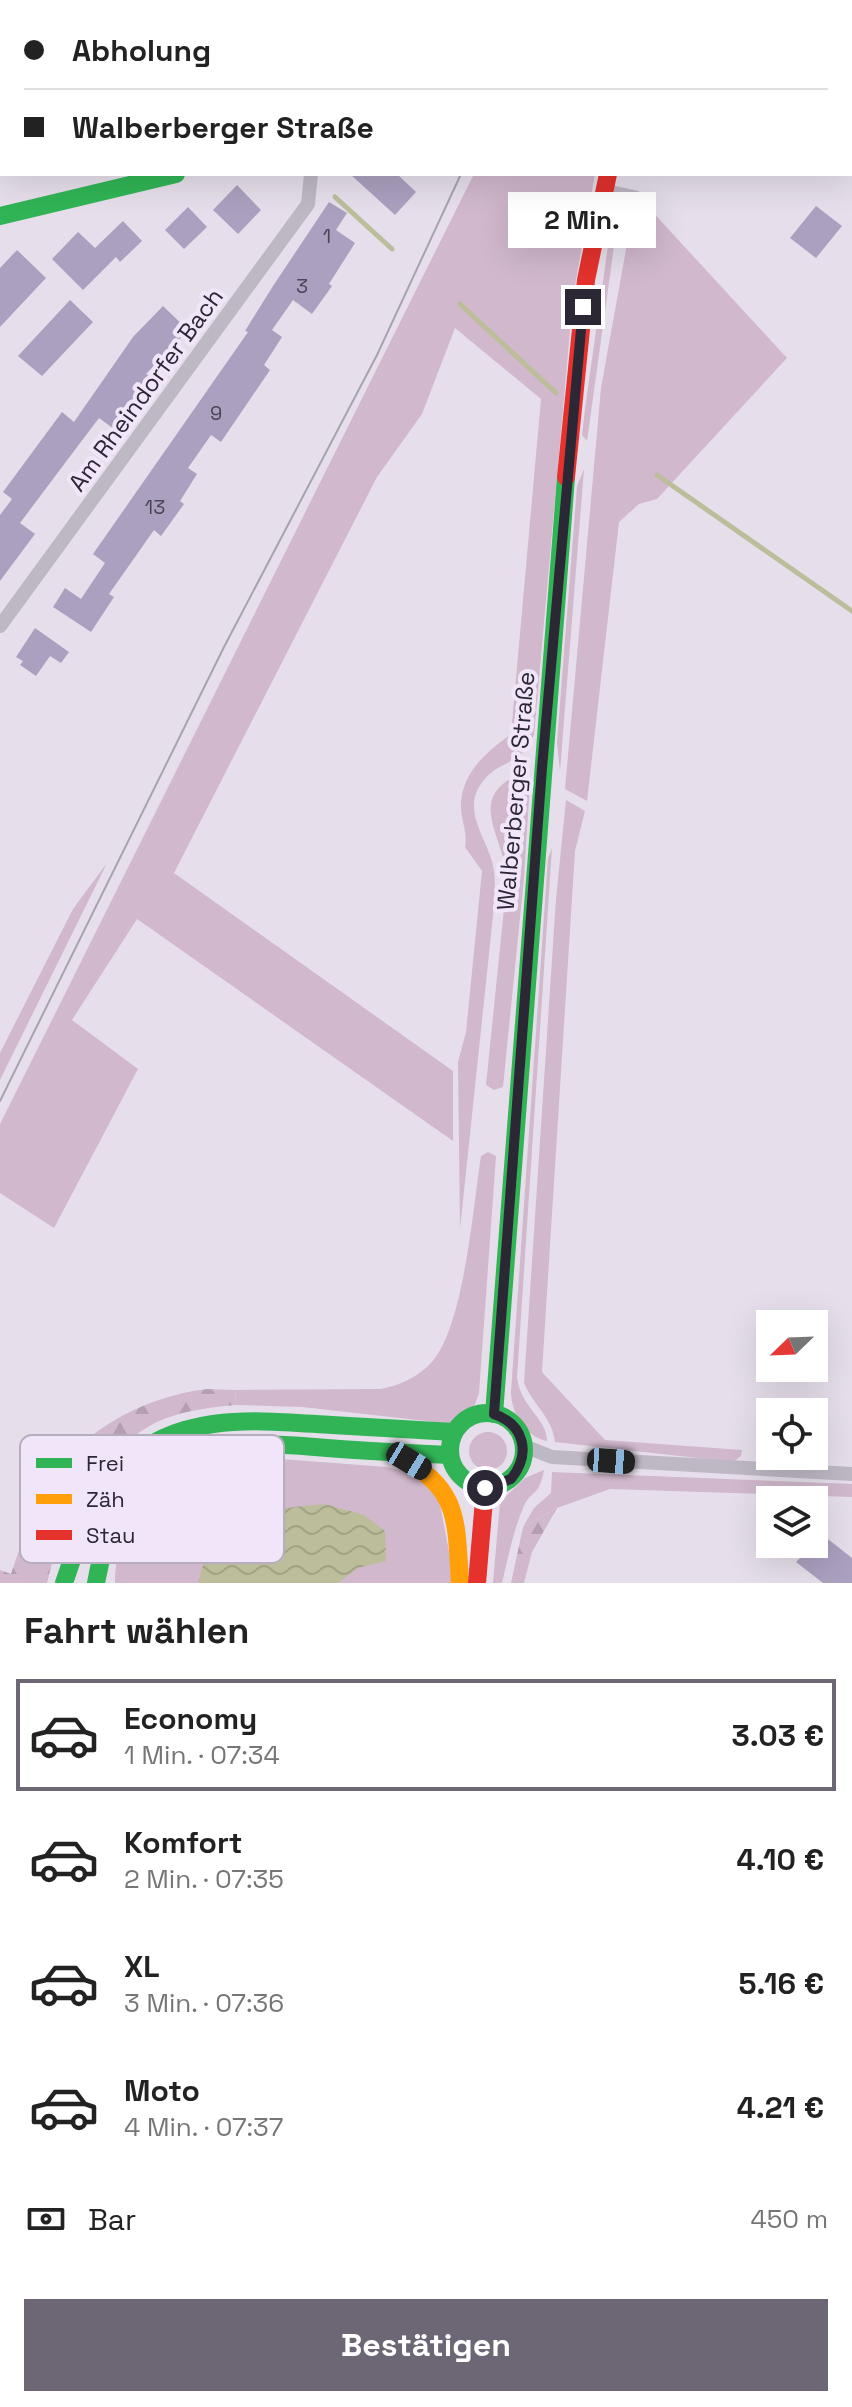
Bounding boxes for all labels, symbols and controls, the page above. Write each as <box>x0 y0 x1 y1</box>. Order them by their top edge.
text: Abholung <box>72 31 211 70</box>
text: Walberberger Straße <box>72 108 374 147</box>
callout: 2 Min. <box>509 191 657 247</box>
text: 2 Min. <box>544 203 620 237</box>
house number: 1 <box>323 223 331 249</box>
house number: 3 <box>296 273 308 299</box>
street label: Am Rheindorfer Bach <box>61 282 230 497</box>
route end <box>565 289 601 325</box>
house number: 9 <box>210 400 222 426</box>
house number: 13 <box>145 494 165 520</box>
street label: Walberberger Straße <box>490 670 541 912</box>
north arrow <box>756 1310 828 1382</box>
map controls <box>756 1310 828 1558</box>
button: locate <box>756 1398 828 1470</box>
legend <box>20 1435 284 1563</box>
car <box>382 1438 436 1484</box>
car <box>586 1447 636 1475</box>
text: Frei <box>86 1449 124 1477</box>
route start <box>467 1470 503 1506</box>
text: Zäh <box>86 1485 125 1513</box>
button: layers <box>756 1486 828 1558</box>
text: Stau <box>86 1521 135 1549</box>
text: Fahrt wählen <box>24 1608 249 1654</box>
icon: car <box>28 1699 100 1771</box>
text: Economy <box>124 1699 257 1738</box>
text: 3.03 € <box>732 1716 824 1755</box>
text: 1 Min. · 07:34 <box>124 1738 280 1772</box>
icon: car <box>28 1823 100 1895</box>
text: Komfort <box>124 1823 242 1862</box>
text: 4.10 € <box>737 1840 824 1879</box>
text: 2 Min. · 07:35 <box>124 1862 284 1896</box>
icon: car <box>28 1947 100 2019</box>
text: XL <box>124 1947 160 1986</box>
text: 5.16 € <box>739 1964 824 2003</box>
text: 3 Min. · 07:36 <box>124 1986 284 2020</box>
icon: car <box>28 2071 100 2143</box>
text: Moto <box>124 2071 200 2110</box>
text: 4.21 € <box>737 2088 824 2127</box>
text: 4 Min. · 07:37 <box>124 2110 284 2144</box>
icon: cash <box>24 2197 68 2241</box>
text: Bar <box>88 2200 136 2239</box>
text: 450 m <box>750 2202 828 2236</box>
button: Bestätigen <box>24 2299 828 2391</box>

